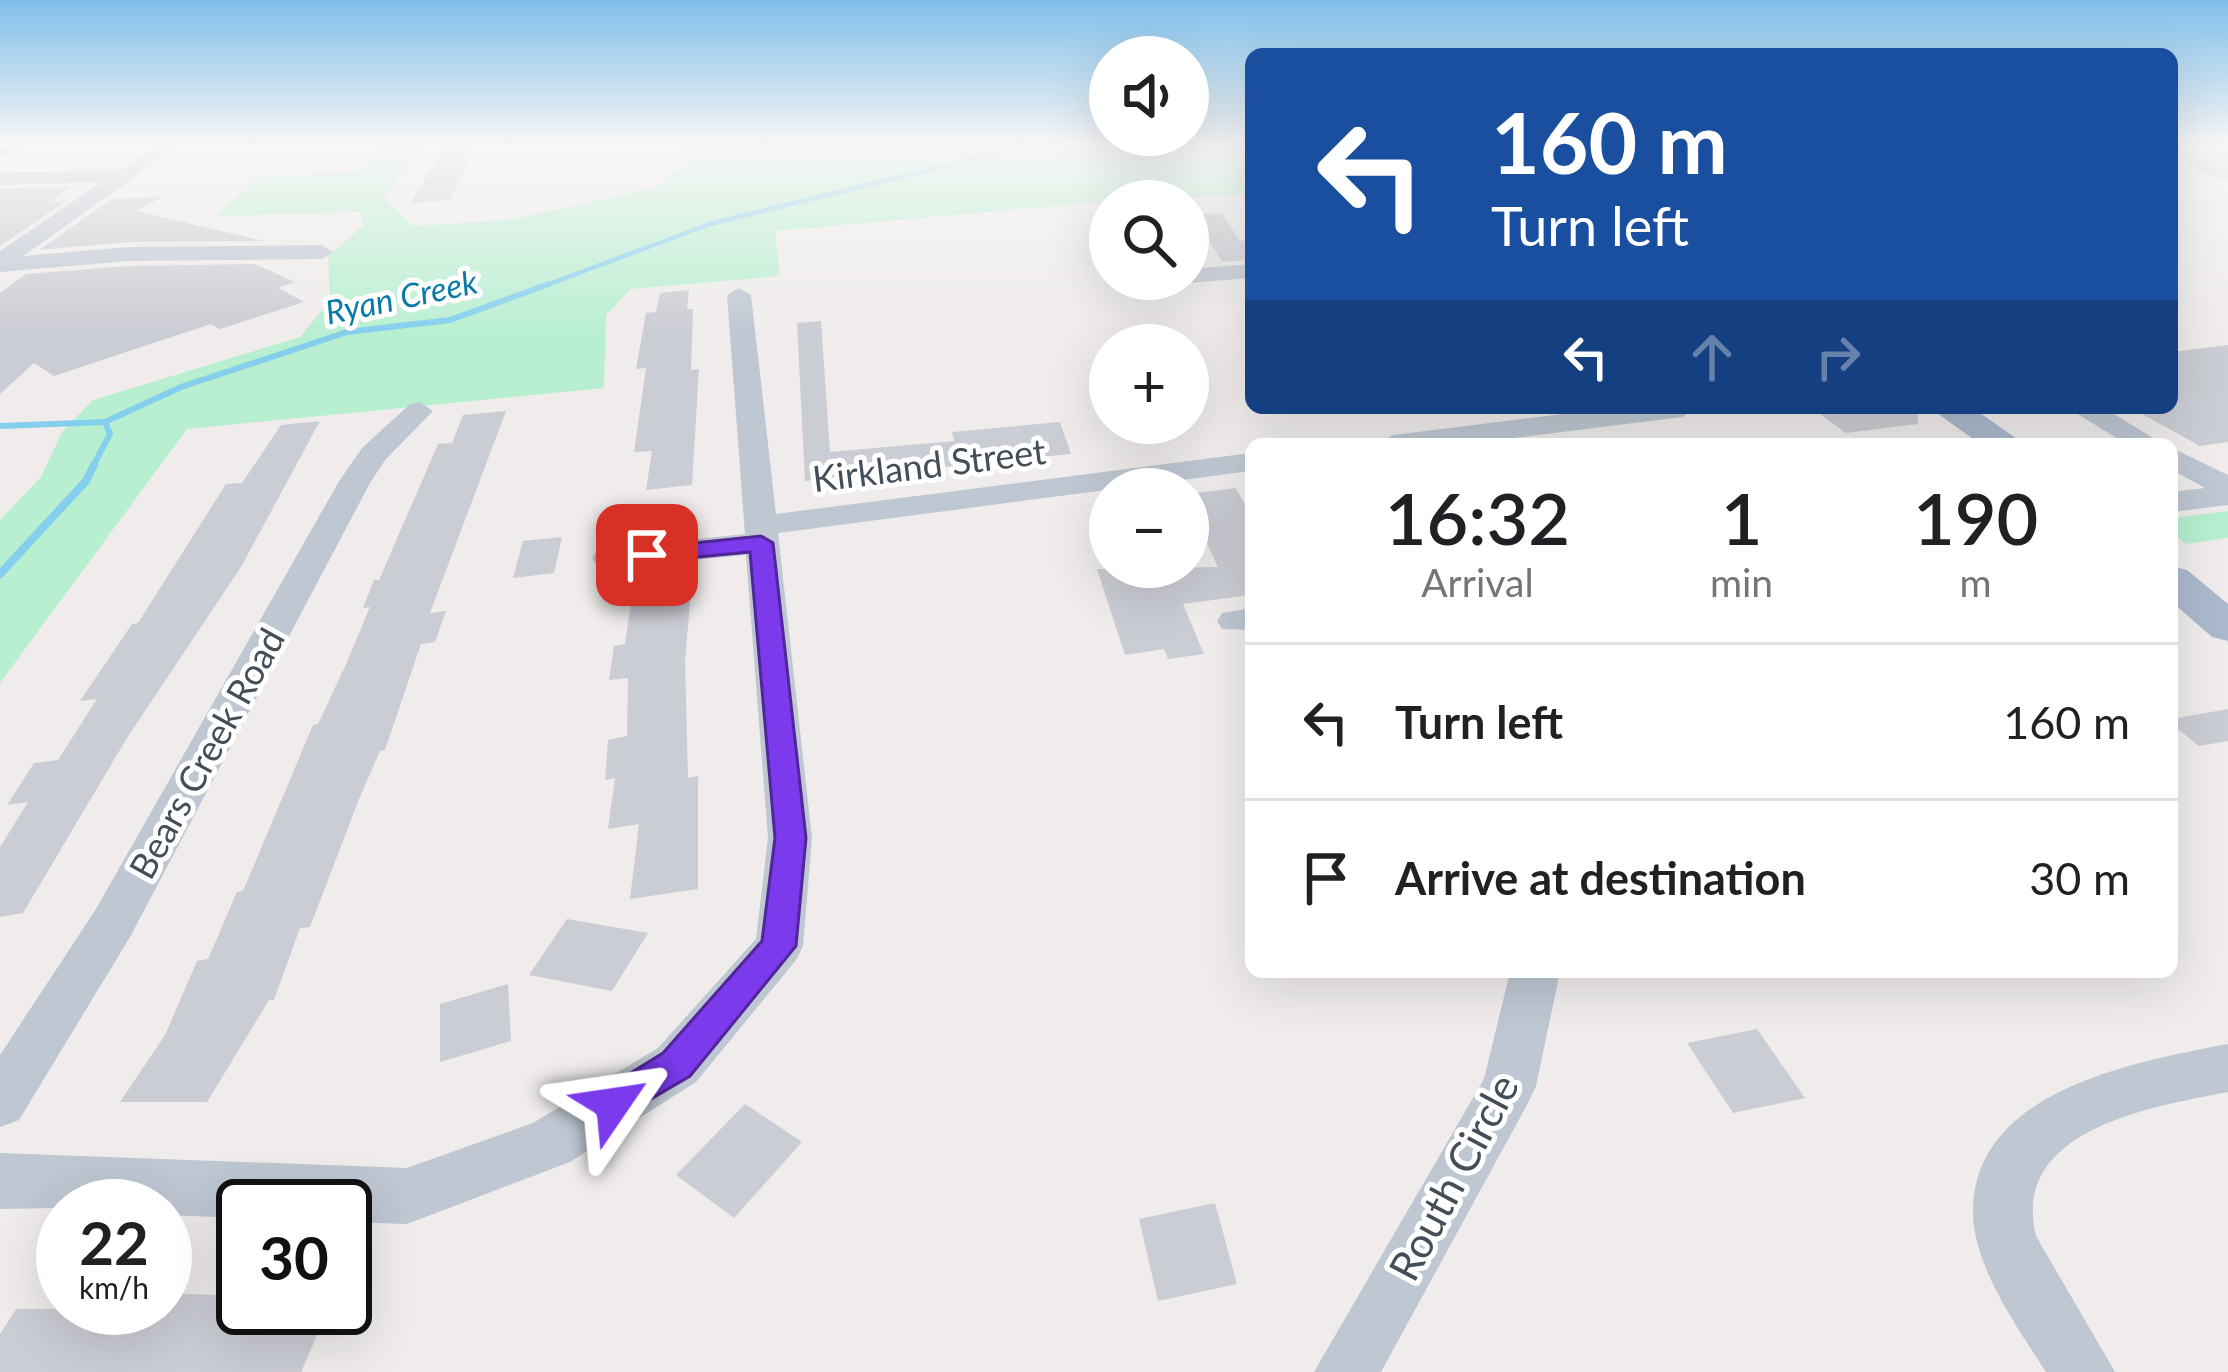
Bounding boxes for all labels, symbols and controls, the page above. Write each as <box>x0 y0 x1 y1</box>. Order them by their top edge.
map controls <box>1089 36 1209 588</box>
button: sound <box>1089 36 1209 156</box>
text: 160 m <box>1491 91 1728 192</box>
icon: left <box>1293 96 1449 252</box>
button: search <box>1089 180 1209 300</box>
text: Turn left <box>1491 193 1689 258</box>
water label: Ryan Creek <box>321 260 481 332</box>
button: + <box>1089 324 1209 444</box>
icon: left <box>1553 324 1619 390</box>
icon: ahead <box>1679 324 1745 390</box>
icon: right <box>1805 324 1871 390</box>
street label: Kirkland Street <box>810 428 1048 500</box>
button: − <box>1089 468 1209 588</box>
text: 16:32 <box>1385 474 1570 560</box>
text: 1 <box>1721 474 1762 560</box>
text: 190 <box>1913 474 2038 560</box>
pin <box>596 504 698 606</box>
icon: arrive <box>614 522 680 588</box>
text: Arrival <box>1421 559 1534 605</box>
text: min <box>1710 559 1773 605</box>
text: m <box>1960 559 1992 605</box>
street label: Bears Creek Road <box>119 620 293 886</box>
icon: left <box>1293 689 1359 755</box>
text: Turn left <box>1395 695 1563 749</box>
text: 160 m <box>2003 695 2130 749</box>
icon: arrive <box>1293 845 1359 911</box>
text: Arrive at destination <box>1395 851 1806 905</box>
text: 30 m <box>2029 851 2130 905</box>
position arrow <box>550 1041 676 1167</box>
street label: Routh Circle <box>1378 1065 1528 1289</box>
speed limit sign: 30 <box>216 1179 372 1335</box>
text: 22 <box>79 1206 149 1278</box>
text: km/h <box>79 1269 149 1305</box>

